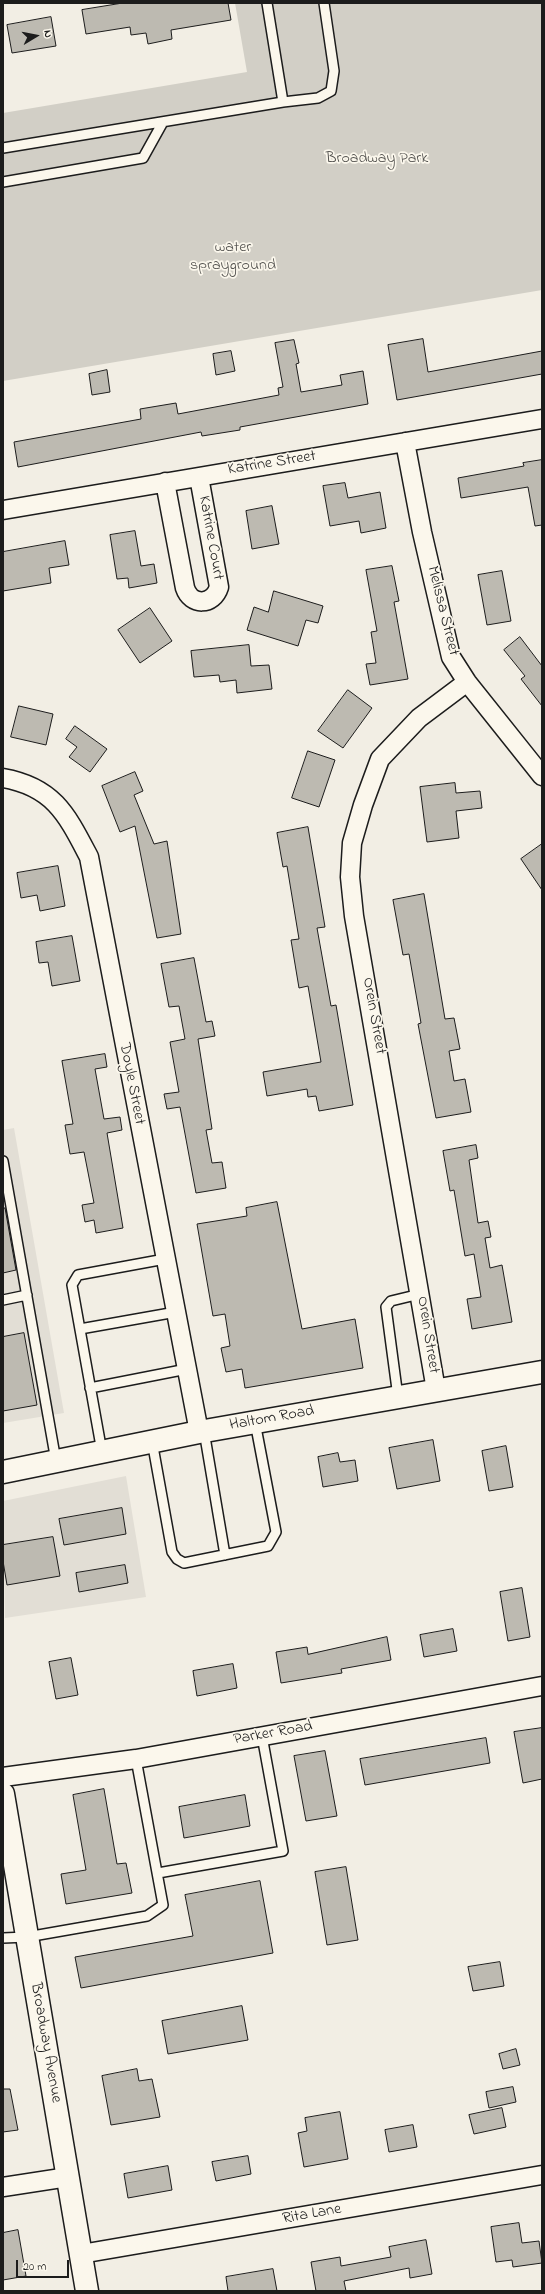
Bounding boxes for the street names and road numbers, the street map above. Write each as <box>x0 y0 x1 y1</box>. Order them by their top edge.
street label: Katrine Street <box>227 448 317 480</box>
street label: Katrine Court <box>193 494 227 582</box>
street label: Melissa Street <box>422 564 462 658</box>
street label: Orein Street <box>357 976 389 1056</box>
street label: Doyle Street <box>114 1041 148 1127</box>
street label: Orein Street <box>411 1295 443 1375</box>
street label: Haltom Road <box>228 1402 316 1436</box>
street label: Parker Road <box>232 1718 314 1750</box>
street label: Broadway Avenue <box>25 1981 65 2105</box>
street label: Rita Lane <box>281 2200 343 2230</box>

